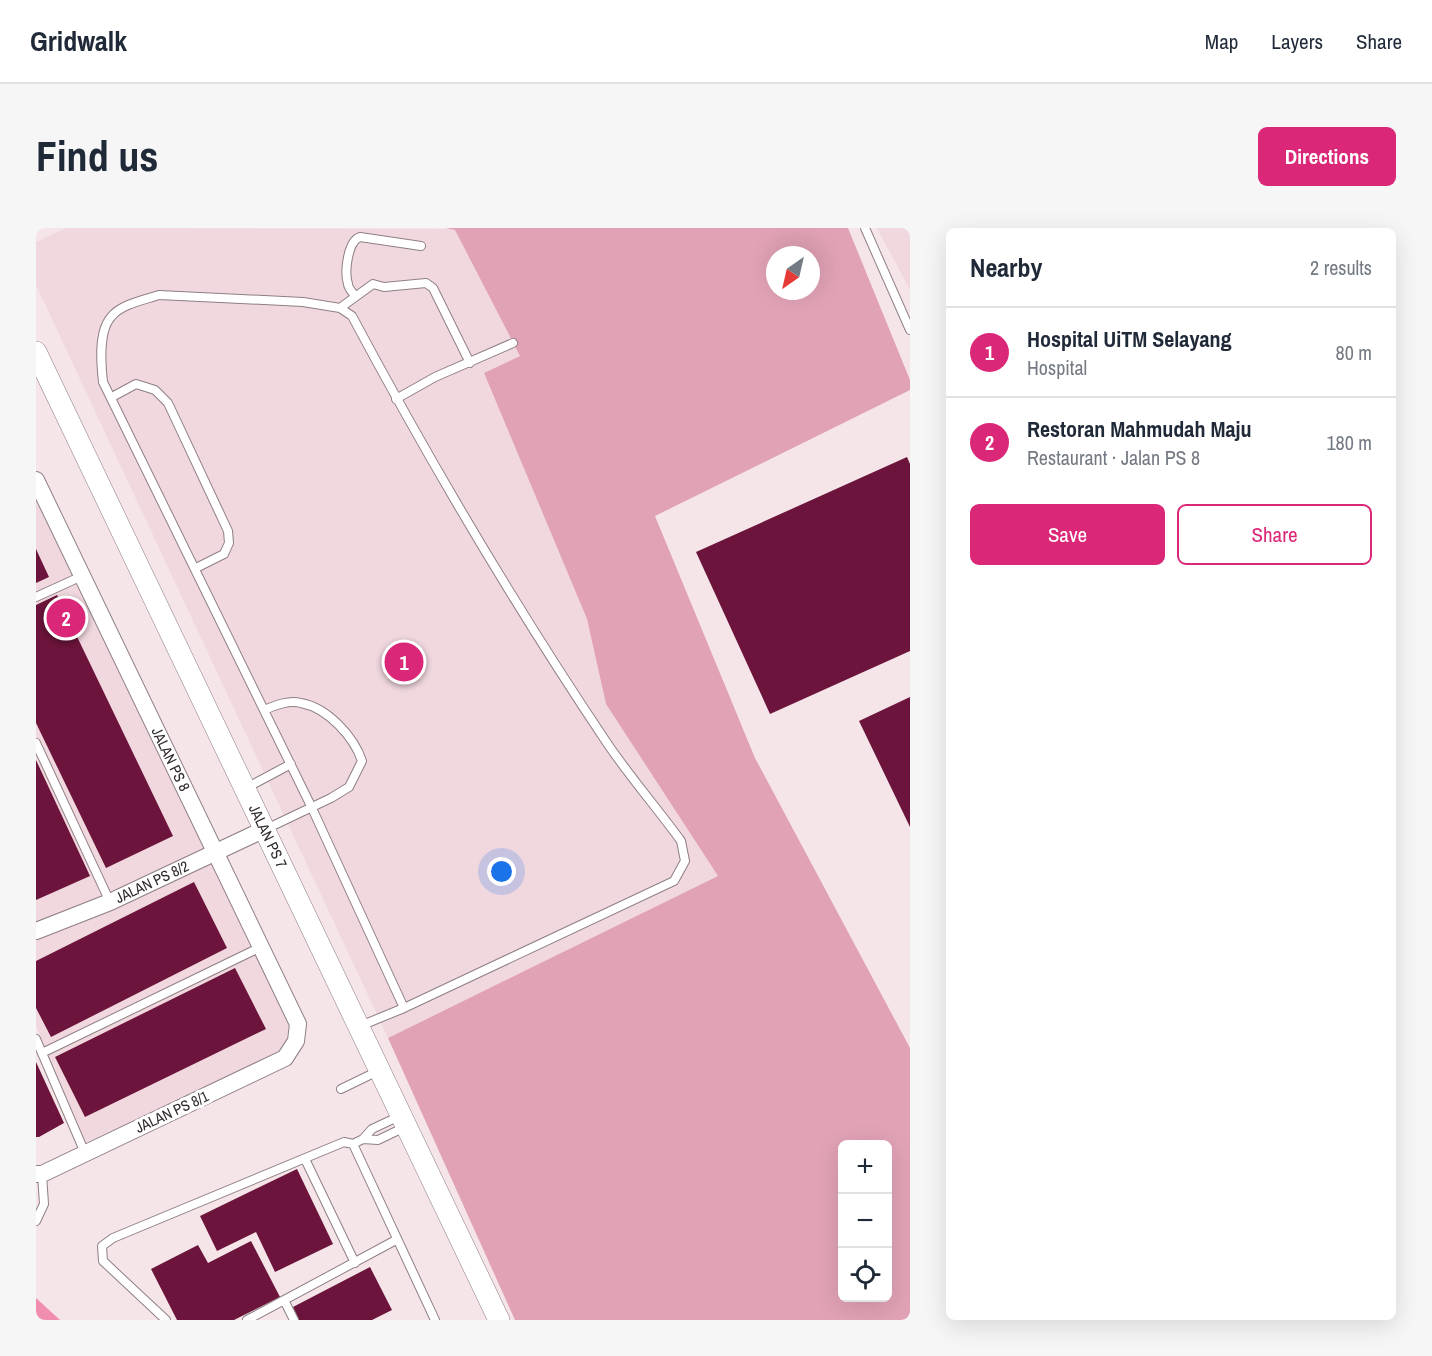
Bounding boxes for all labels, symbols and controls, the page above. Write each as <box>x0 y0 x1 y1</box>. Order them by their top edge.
text: Gridwalk <box>30 22 127 60</box>
text: Map <box>1205 27 1238 56</box>
text: Layers <box>1271 27 1323 56</box>
text: Share <box>1356 27 1402 56</box>
button: Directions <box>1258 127 1396 186</box>
text: Find us <box>36 128 158 184</box>
north arrow <box>766 246 820 300</box>
text: Nearby <box>970 250 1042 285</box>
text: 2 results <box>1310 254 1372 281</box>
text: Hospital UiTM Selayang <box>1027 324 1232 354</box>
text: 1 <box>985 339 994 366</box>
text: 80 m <box>1336 339 1372 366</box>
text: Hospital <box>1027 354 1087 381</box>
text: Restoran Mahmudah Maju <box>1027 414 1252 444</box>
text: 2 <box>985 429 994 456</box>
text: 180 m <box>1326 429 1372 456</box>
text: Restaurant · Jalan PS 8 <box>1027 444 1200 471</box>
button: Save <box>970 504 1165 565</box>
button: Share <box>1177 504 1372 565</box>
pin: 2 <box>46 596 86 640</box>
pin: 1 <box>384 640 424 684</box>
street label: JALAN PS 8 <box>147 724 195 795</box>
street label: JALAN PS 7 <box>244 801 292 872</box>
street label: JALAN PS 8/2 <box>112 855 192 908</box>
your location <box>487 857 516 886</box>
street label: JALAN PS 8/1 <box>132 1085 212 1138</box>
map controls <box>838 1140 892 1302</box>
button: + <box>838 1140 892 1194</box>
button: − <box>838 1194 892 1248</box>
button: locate <box>838 1248 892 1302</box>

